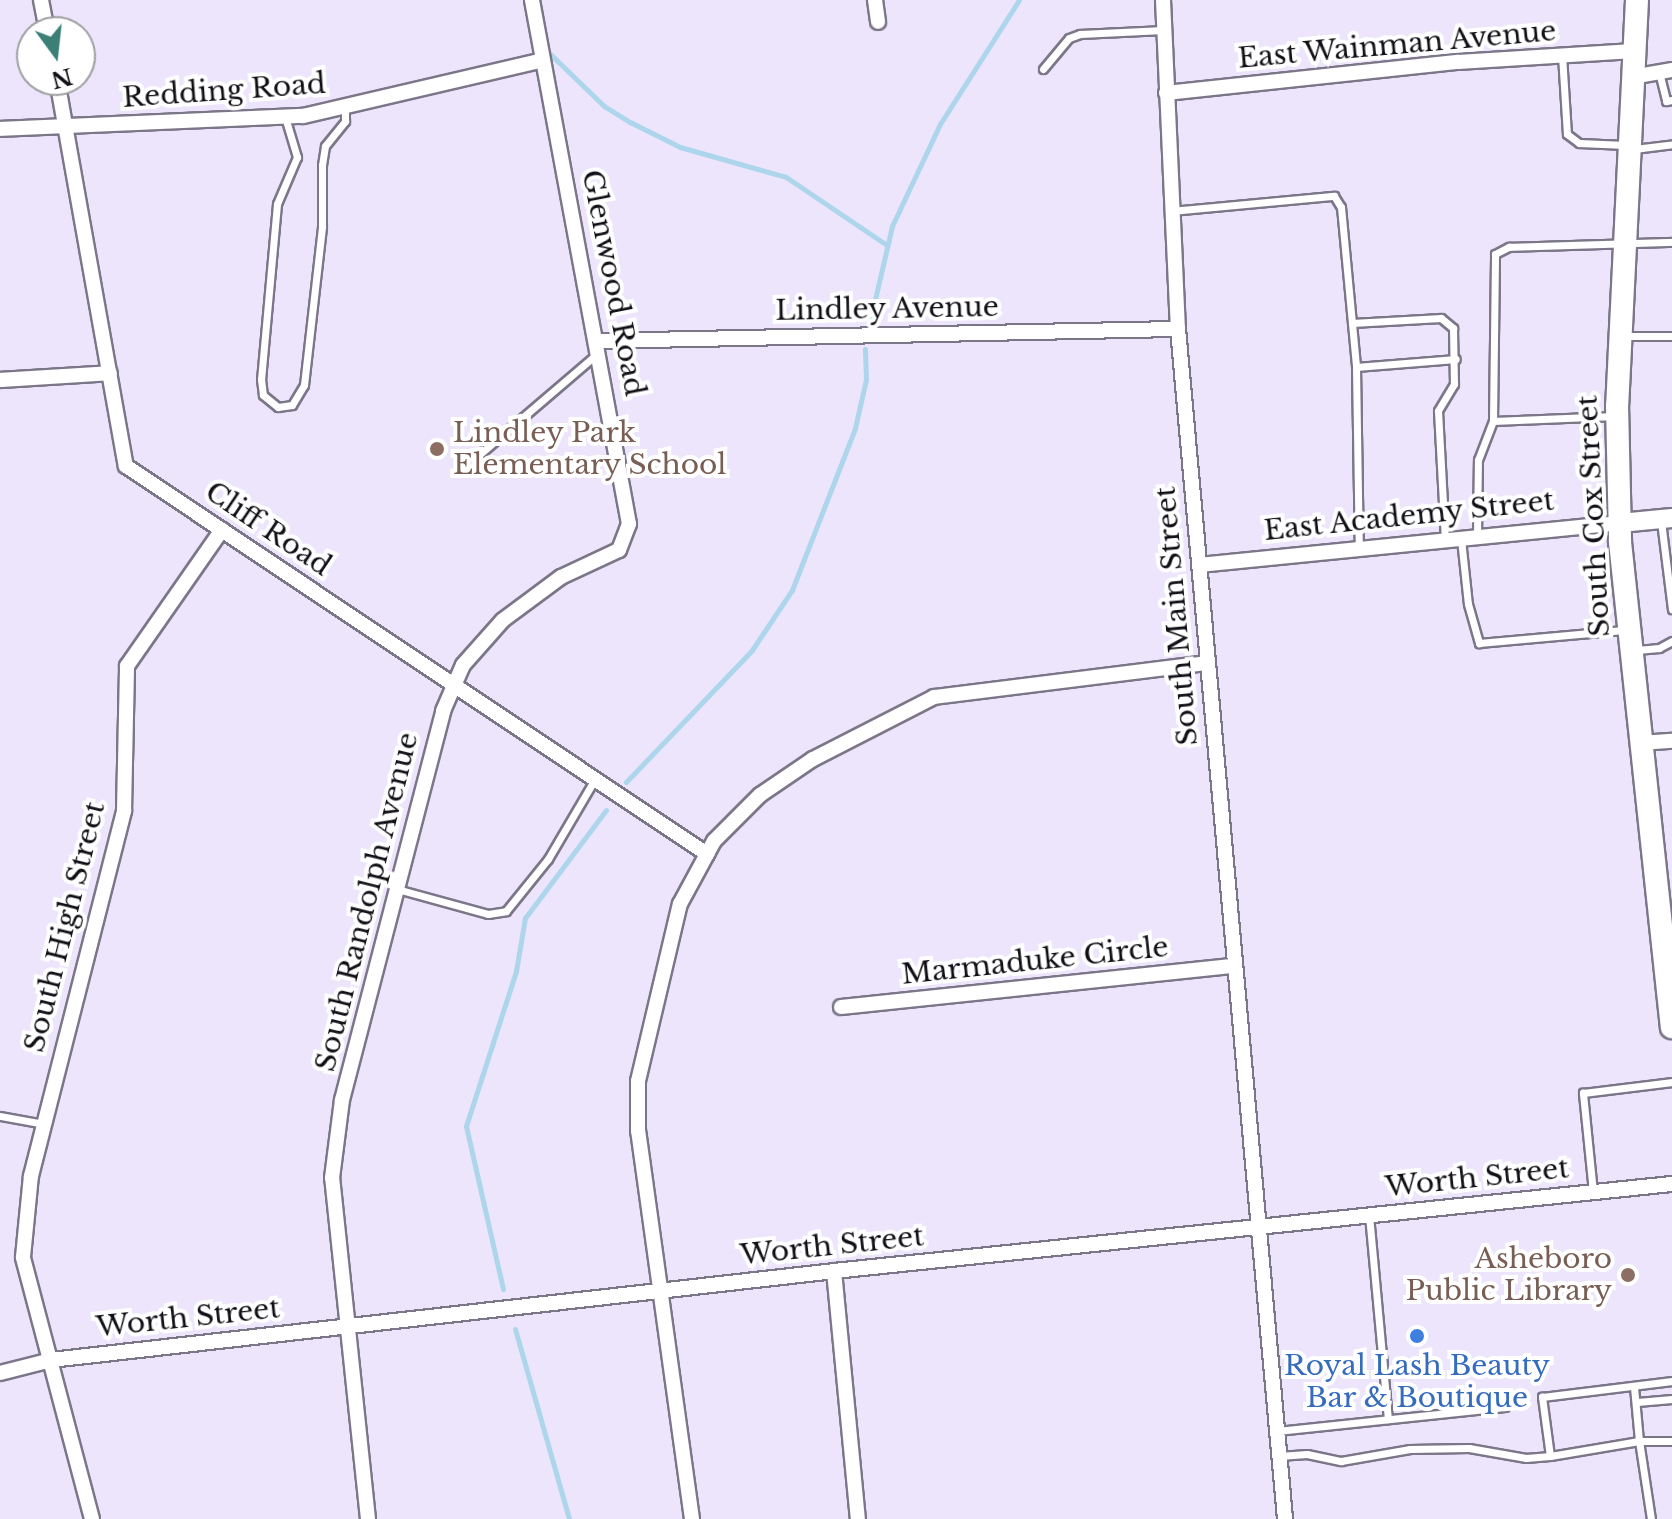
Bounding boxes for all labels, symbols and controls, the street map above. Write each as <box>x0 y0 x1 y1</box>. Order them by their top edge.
street label: East Wainman Avenue <box>1235 14 1559 76</box>
north arrow <box>16 16 96 96</box>
text: N <box>48 62 75 93</box>
street label: Redding Road <box>121 67 327 115</box>
street label: Glenwood Road <box>575 167 651 399</box>
street label: Lindley Avenue <box>774 290 1000 328</box>
street label: South Cox Street <box>1571 394 1617 638</box>
place label: Lindley Park Elementary School <box>453 416 727 482</box>
marker: Lindley Park Elementary School <box>428 440 446 458</box>
street label: Cliff Road <box>199 475 337 583</box>
street label: East Academy Street <box>1261 484 1557 548</box>
street label: South Main Street <box>1149 485 1205 747</box>
street label: South Randolph Avenue <box>308 729 426 1075</box>
street label: South High Street <box>18 798 112 1056</box>
street label: Marmaduke Circle <box>900 930 1170 992</box>
street label: Worth Street <box>1384 1152 1570 1204</box>
street label: Worth Street <box>739 1220 925 1272</box>
place label: Asheboro Public Library <box>1406 1242 1612 1308</box>
marker: Asheboro Public Library <box>1619 1266 1637 1284</box>
street label: Worth Street <box>95 1292 281 1344</box>
marker: Royal Lash Beauty Bar & Boutique <box>1408 1327 1426 1345</box>
place label: Royal Lash Beauty Bar & Boutique <box>1284 1349 1550 1415</box>

